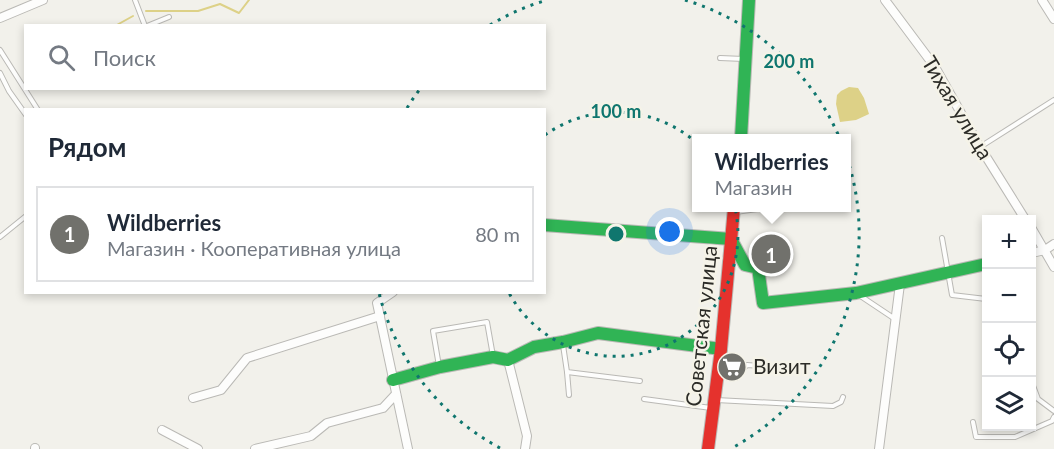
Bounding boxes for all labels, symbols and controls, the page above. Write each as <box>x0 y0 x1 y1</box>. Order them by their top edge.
search box <box>24 24 546 90</box>
icon: search <box>45 41 78 74</box>
text: Поиск <box>93 44 156 71</box>
text: 200 m <box>764 50 814 72</box>
street label: Тихая улица <box>918 51 999 163</box>
text: 100 m <box>591 100 641 122</box>
text: Рядом <box>48 131 126 163</box>
popup <box>692 134 851 212</box>
text: Wildberries <box>714 148 829 175</box>
text: Магазин <box>714 175 792 199</box>
text: Wildberries <box>107 209 221 236</box>
map controls <box>982 215 1036 431</box>
button: + <box>982 215 1036 269</box>
your location <box>655 217 684 246</box>
text: 1 <box>64 222 75 246</box>
text: 80 m <box>475 222 520 246</box>
centre of rings <box>606 224 626 244</box>
pin: 1 <box>752 232 790 276</box>
text: Магазин · Кооперативная улица <box>107 236 401 260</box>
street label: Советская улица <box>680 244 721 408</box>
button: − <box>982 269 1036 323</box>
button: locate <box>982 323 1036 377</box>
supermarket icon: Визит <box>716 351 748 383</box>
place label: Визит <box>753 353 811 378</box>
button: layers <box>982 377 1036 431</box>

